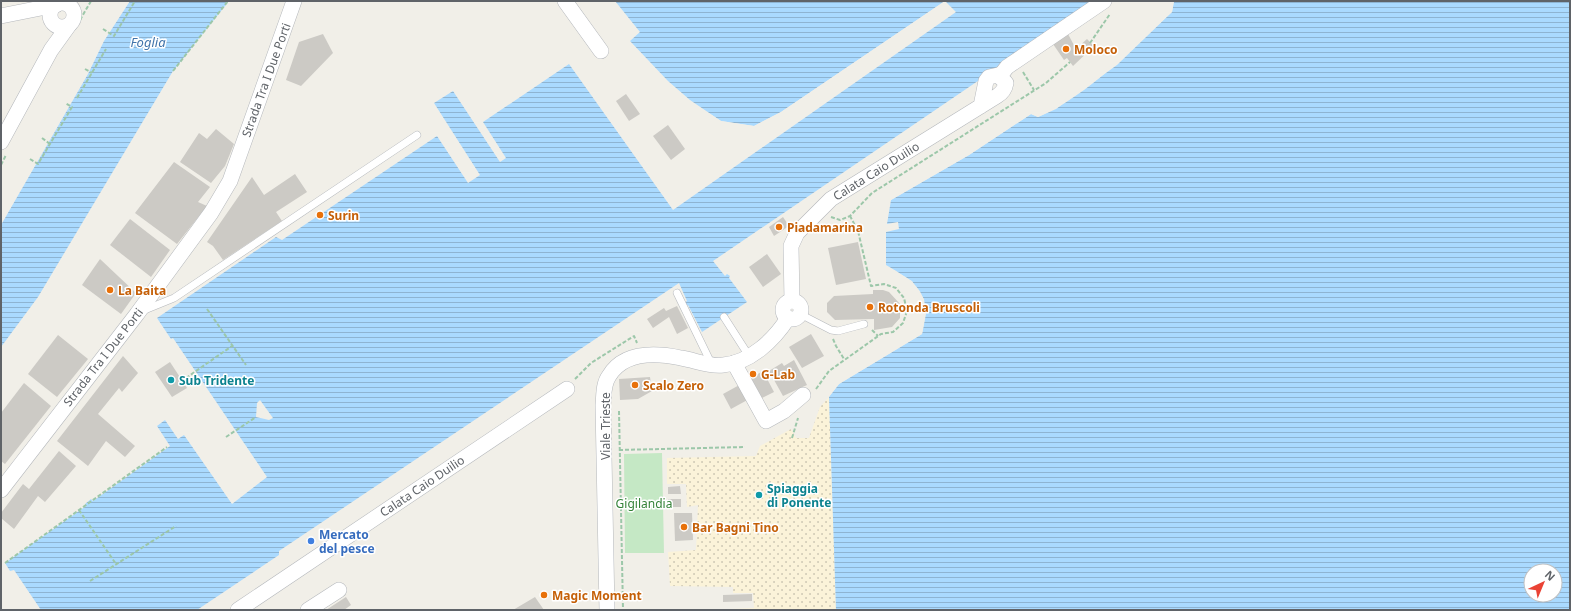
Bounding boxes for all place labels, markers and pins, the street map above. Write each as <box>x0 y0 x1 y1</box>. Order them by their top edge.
place label: Moloco <box>1074 41 1118 58</box>
marker: Moloco <box>1061 44 1071 54</box>
place label: Surin <box>328 207 359 224</box>
marker: Surin <box>315 210 325 220</box>
place label: Piadamarina <box>787 219 863 236</box>
marker: Piadamarina <box>774 222 784 232</box>
place label: La Baita <box>118 282 166 299</box>
marker: La Baita <box>105 285 115 295</box>
place label: Rotonda Bruscoli <box>878 299 980 316</box>
marker: Rotonda Bruscoli <box>865 302 875 312</box>
place label: G-Lab <box>761 366 795 383</box>
marker: G-Lab <box>748 369 758 379</box>
place label: Sub Tridente <box>179 372 254 389</box>
marker: Sub Tridente <box>166 375 176 385</box>
place label: Scalo Zero <box>643 377 704 394</box>
marker: Scalo Zero <box>630 380 640 390</box>
place label: Spiaggia di Ponente <box>767 480 831 511</box>
marker: Spiaggia di Ponente <box>754 490 764 500</box>
place label: Bar Bagni Tino <box>692 519 779 536</box>
marker: Bar Bagni Tino <box>679 522 689 532</box>
place label: Mercato del pesce <box>319 526 375 557</box>
marker: Mercato del pesce <box>306 536 316 546</box>
place label: Magic Moment <box>552 587 642 604</box>
marker: Magic Moment <box>539 590 549 600</box>

